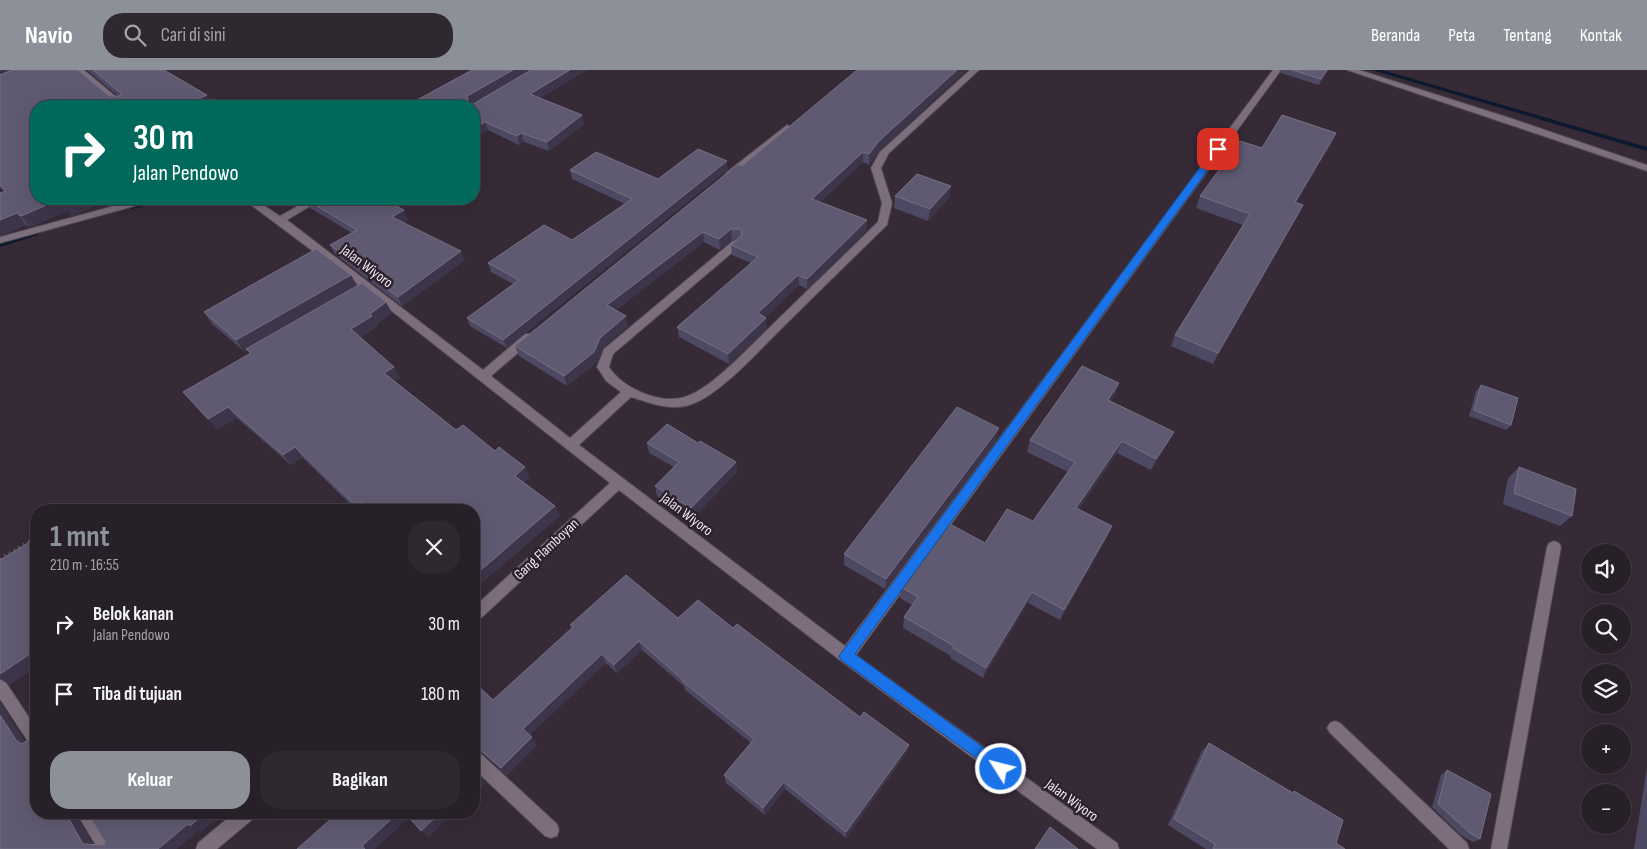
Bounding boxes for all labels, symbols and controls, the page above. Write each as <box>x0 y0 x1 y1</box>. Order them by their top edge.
search box <box>103 13 453 58</box>
text: Navio <box>25 21 73 50</box>
icon: search <box>121 21 149 49</box>
text: Cari di sini <box>161 24 226 47</box>
text: Beranda <box>1371 25 1420 46</box>
text: Peta <box>1448 25 1475 46</box>
text: Tentang <box>1503 25 1552 46</box>
text: Kontak <box>1580 25 1622 46</box>
text: 30 m <box>133 117 194 160</box>
icon: right <box>50 120 115 185</box>
pin <box>1197 128 1239 170</box>
icon: arrive <box>1204 135 1232 163</box>
text: Jalan Pendowo <box>133 160 239 187</box>
street label: Jalan Wiyoro <box>336 240 397 292</box>
street label: Jalan Wiyoro <box>656 488 717 540</box>
street label: Gang Flamboyan <box>510 514 583 584</box>
text: 1 mnt <box>50 519 110 555</box>
button: close <box>408 521 460 573</box>
map controls <box>1581 544 1631 834</box>
button: sound <box>1581 544 1631 594</box>
text: 210 m · 16:55 <box>50 556 119 575</box>
text: Belok kanan <box>93 603 174 626</box>
button: search <box>1581 604 1631 654</box>
icon: right <box>50 610 78 638</box>
text: 30 m <box>428 613 460 636</box>
text: Jalan Pendowo <box>93 626 170 645</box>
button: layers <box>1581 664 1631 714</box>
icon: arrive <box>50 680 78 708</box>
text: Tiba di tujuan <box>93 683 182 706</box>
text: 180 m <box>421 683 460 706</box>
button: + <box>1581 724 1631 774</box>
position arrow <box>974 742 1026 794</box>
button: Keluar <box>50 751 250 809</box>
button: Bagikan <box>260 751 460 809</box>
street label: Jalan Wiyoro <box>1041 774 1102 826</box>
button: − <box>1581 784 1631 834</box>

